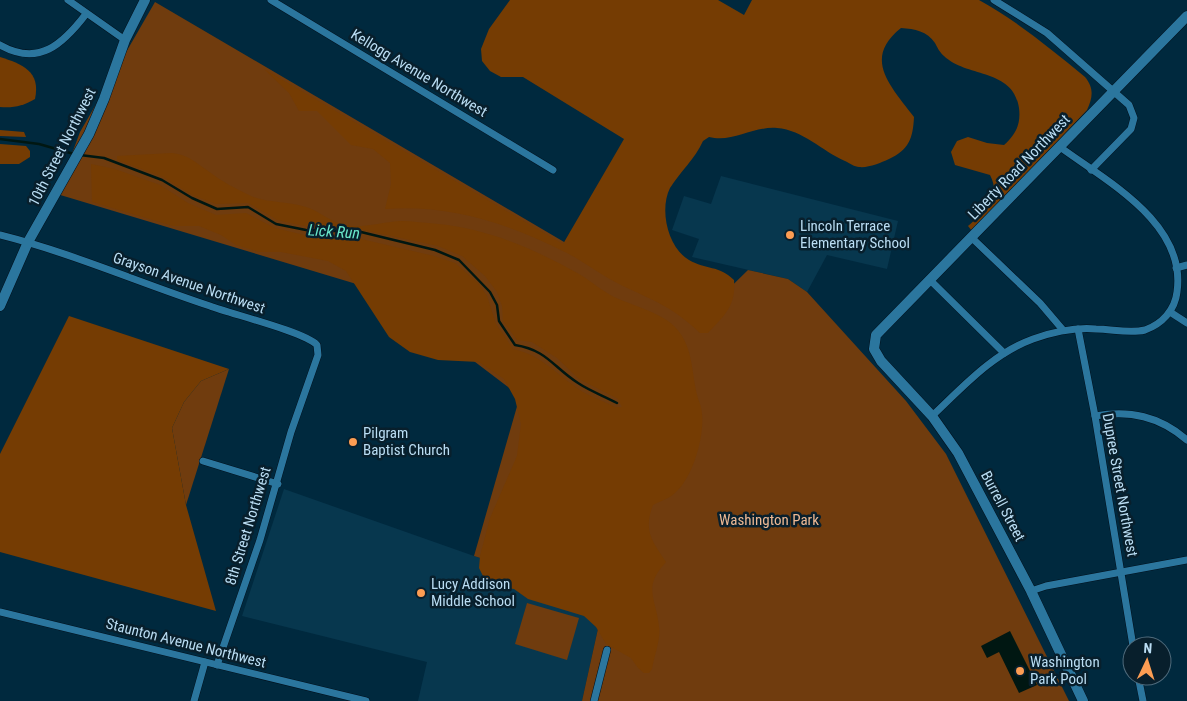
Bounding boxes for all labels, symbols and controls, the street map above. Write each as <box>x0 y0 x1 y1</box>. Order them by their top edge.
street label: Kellogg Avenue Northwest <box>348 25 490 121</box>
street label: 10th Street Northwest <box>24 85 100 209</box>
street label: Liberty Road Northwest <box>964 111 1074 223</box>
place label: Lincoln Terrace Elementary School <box>800 217 910 252</box>
water label: Lick Run <box>307 220 361 243</box>
marker: Lincoln Terrace Elementary School <box>784 229 796 241</box>
street label: Grayson Avenue Northwest <box>111 248 267 318</box>
street label: Dupree Street Northwest <box>1099 412 1141 558</box>
place label: Pilgram Baptist Church <box>363 424 450 459</box>
marker: Pilgram Baptist Church <box>347 436 359 448</box>
street label: 8th Street Northwest <box>221 465 275 587</box>
street label: Burrell Street <box>977 468 1029 544</box>
park label: Washington Park <box>719 511 819 529</box>
place label: Lucy Addison Middle School <box>431 575 515 610</box>
marker: Lucy Addison Middle School <box>415 587 427 599</box>
street label: Staunton Avenue Northwest <box>104 614 268 672</box>
north arrow <box>1122 636 1172 686</box>
text: N <box>1143 640 1153 656</box>
place label: Washington Park Pool <box>1030 653 1100 688</box>
marker: Washington Park Pool <box>1014 665 1026 677</box>

